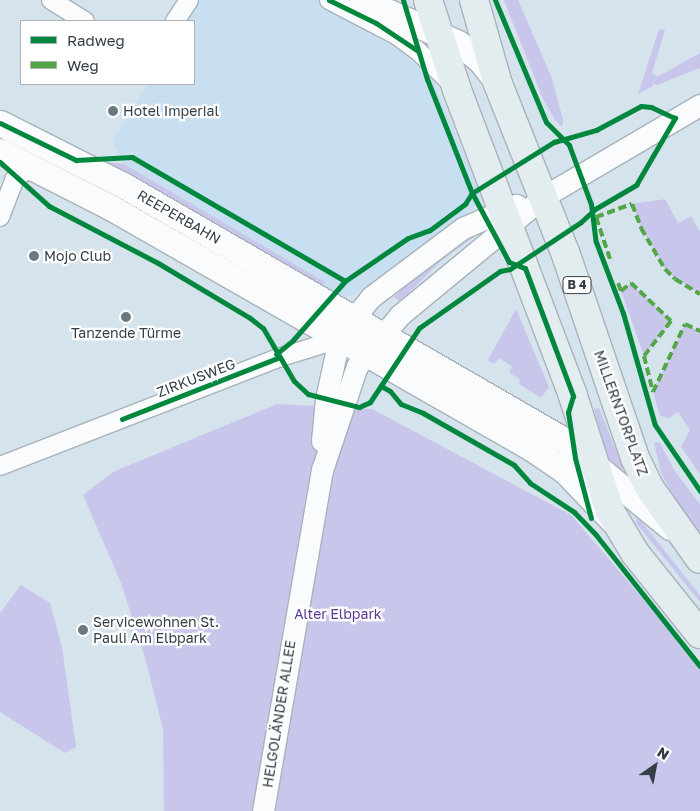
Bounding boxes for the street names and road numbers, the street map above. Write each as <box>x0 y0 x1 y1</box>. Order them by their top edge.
street label: REEPERBAHN <box>134 186 224 248</box>
road number: B 4 <box>562 276 592 294</box>
street label: MILLERNTORPLATZ <box>590 348 652 478</box>
street label: ZIRKUSWEG <box>154 355 238 401</box>
street label: HELGOLÄNDER ALLEE <box>259 639 299 789</box>

